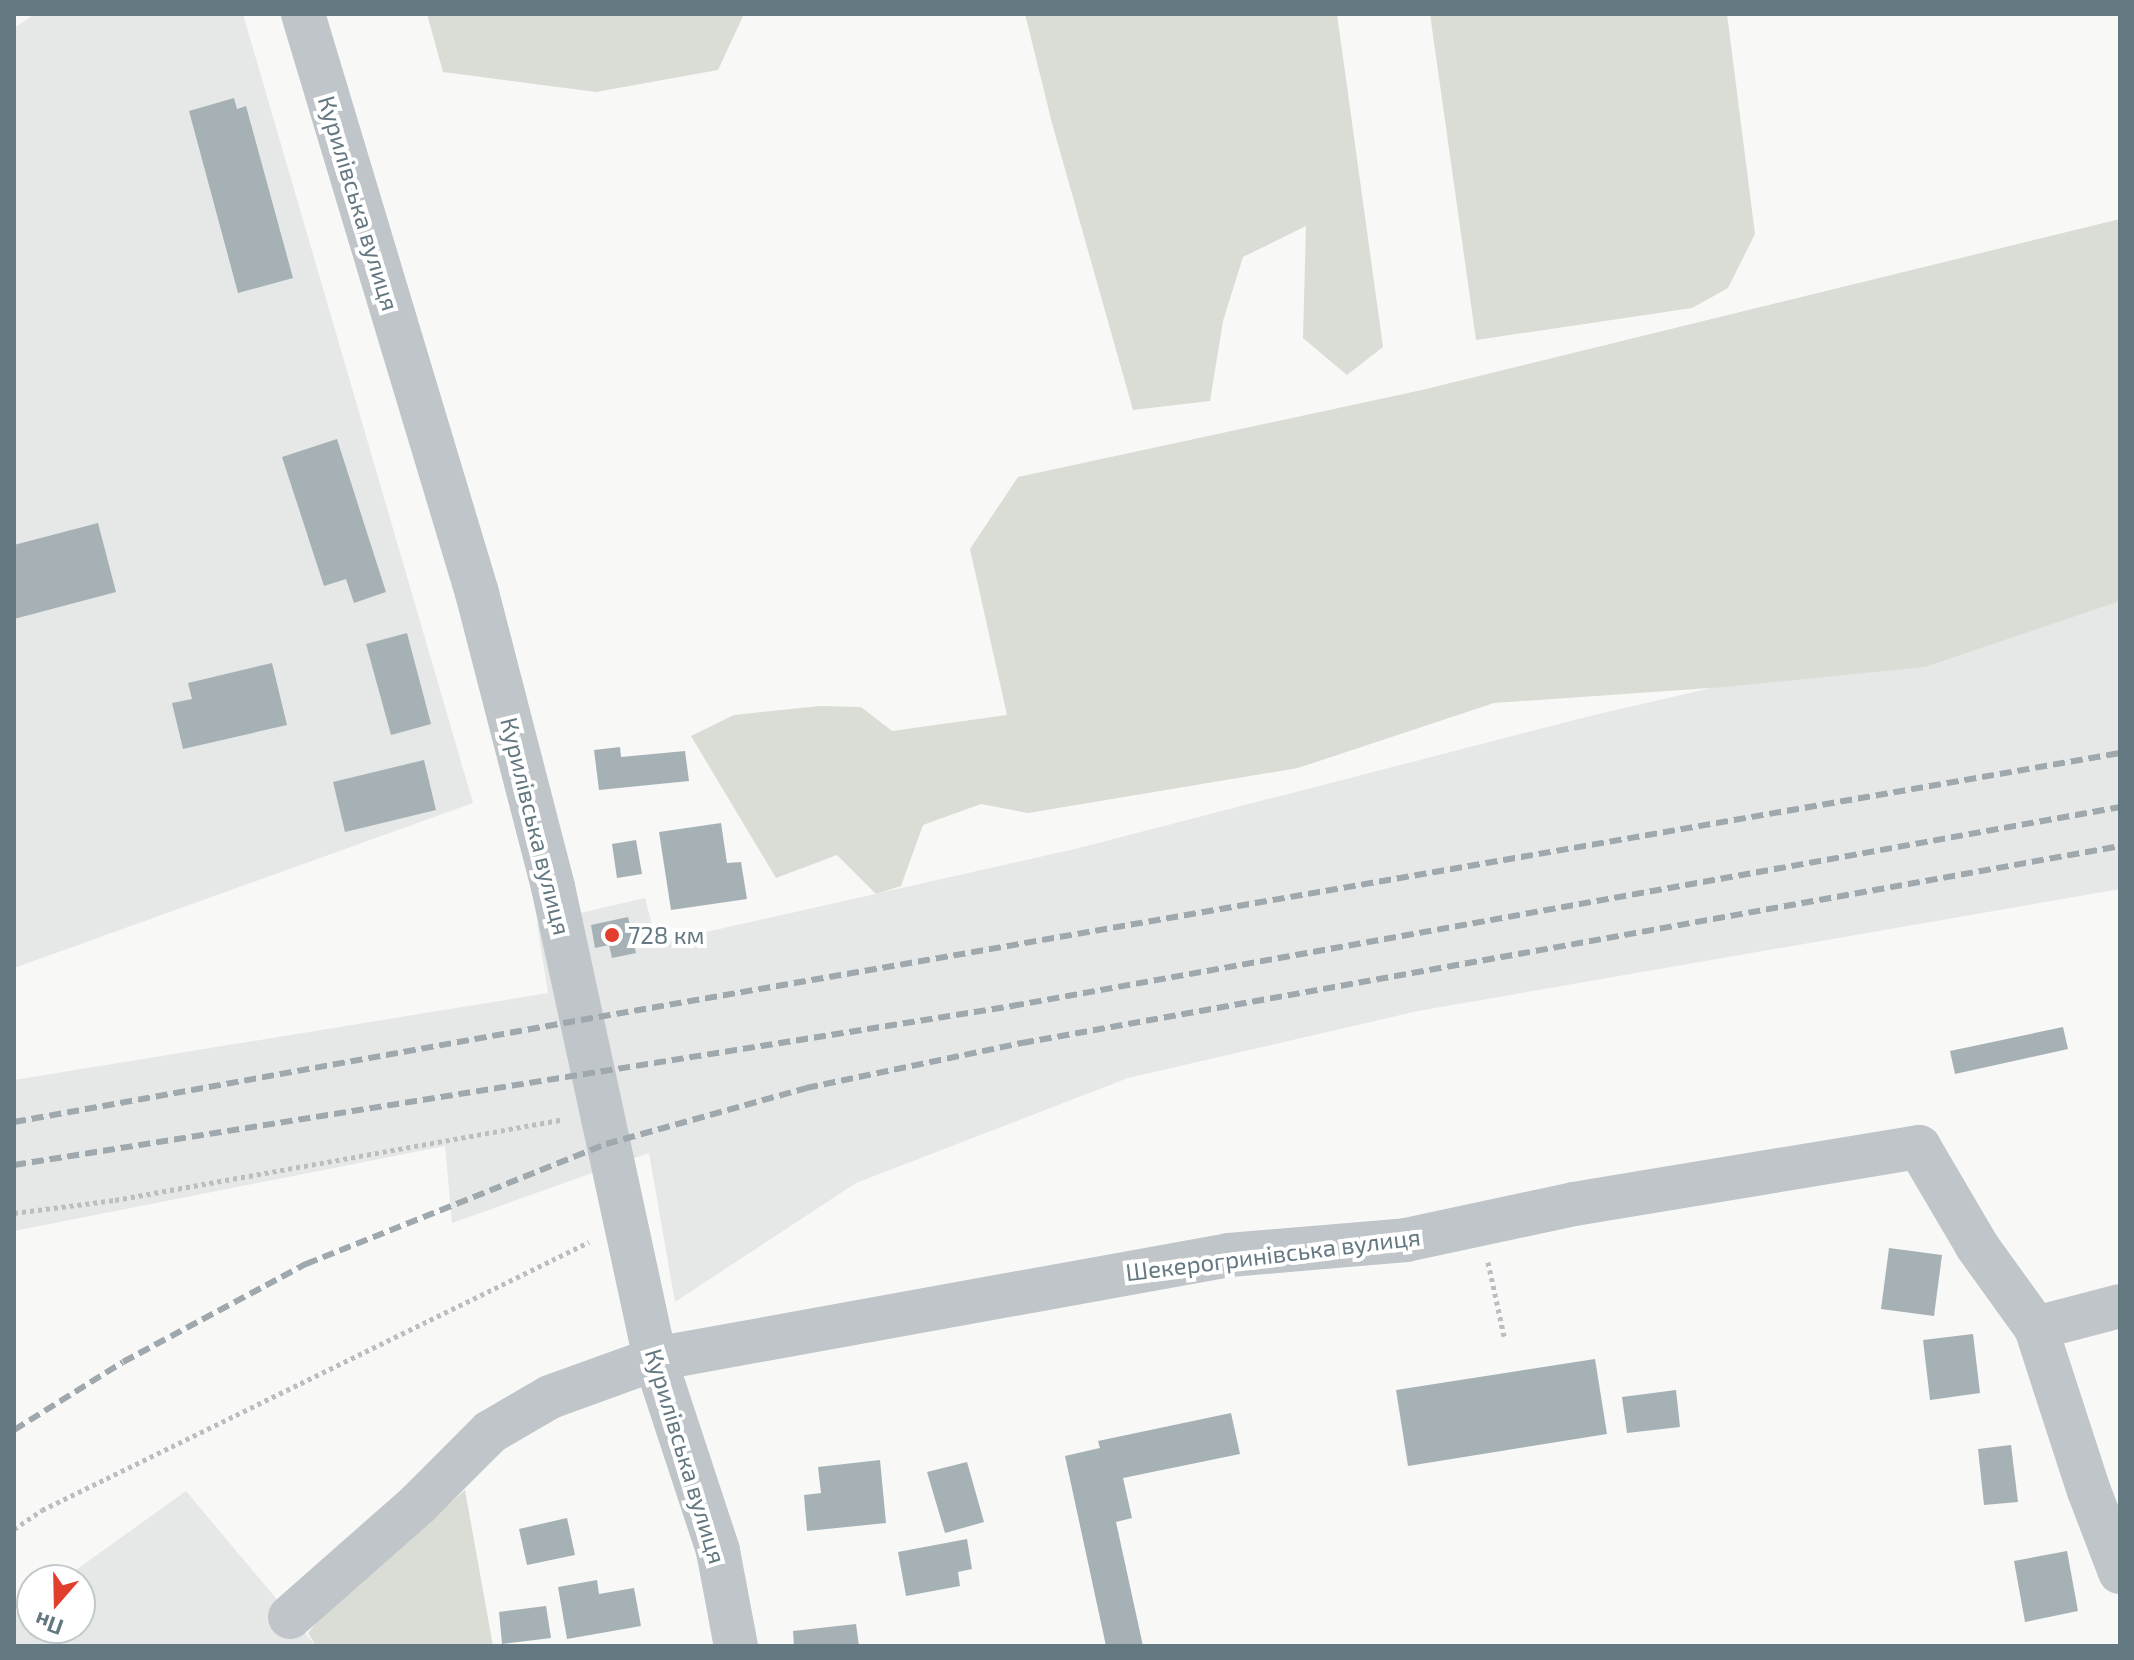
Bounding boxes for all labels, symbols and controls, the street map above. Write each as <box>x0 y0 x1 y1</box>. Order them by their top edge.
street label: Курилівська вулиця <box>313 92 405 314</box>
street label: Курилівська вулиця <box>495 714 577 938</box>
place label: 728 км <box>628 921 705 949</box>
marker: 728 км <box>603 926 621 944</box>
street label: Шекерогринівська вулиця <box>1124 1222 1422 1286</box>
street label: Курилівська вулиця <box>640 1345 732 1567</box>
north arrow <box>16 1564 96 1644</box>
text: Пн <box>31 1608 66 1642</box>

